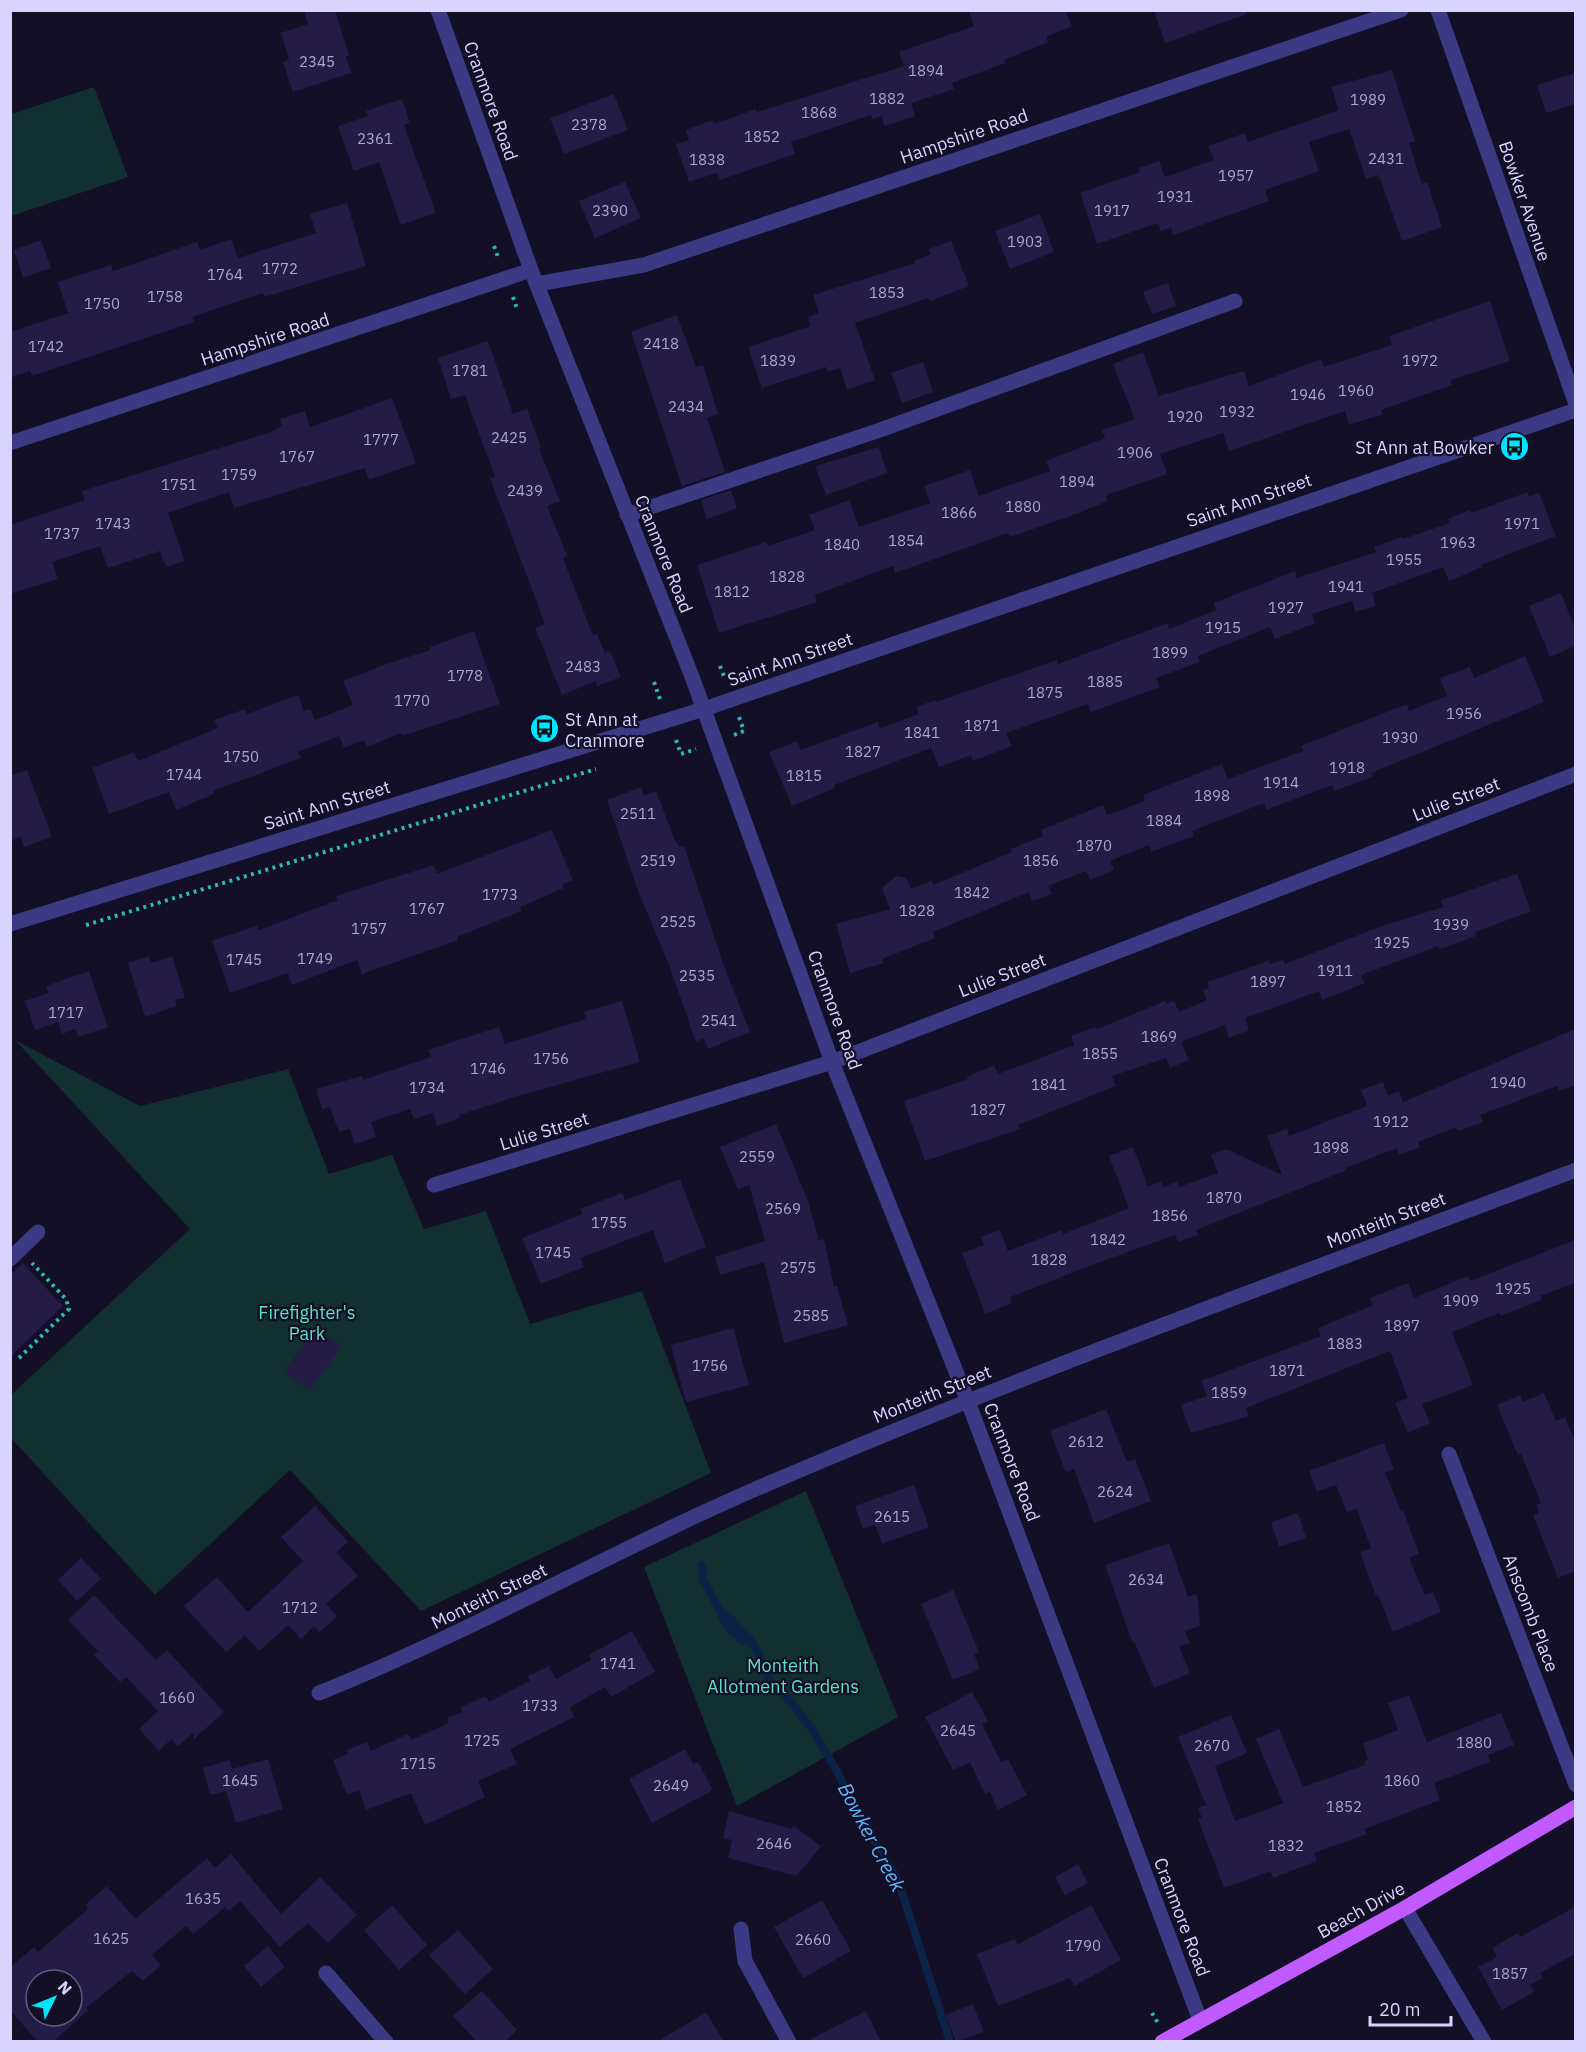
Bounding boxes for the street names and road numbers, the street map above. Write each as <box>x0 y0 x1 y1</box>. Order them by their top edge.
street label: Cranmore Road <box>459 38 523 164</box>
street label: Hampshire Road <box>897 103 1031 169</box>
street label: Bowker Avenue <box>1494 138 1556 264</box>
street label: Hampshire Road <box>198 307 332 371</box>
street label: Saint Ann Street <box>1183 468 1315 532</box>
street label: Cranmore Road <box>630 492 698 616</box>
street label: Saint Ann Street <box>724 627 856 691</box>
street label: Lulie Street <box>1409 772 1503 826</box>
street label: Saint Ann Street <box>261 775 393 835</box>
street label: Cranmore Road <box>803 947 867 1073</box>
street label: Lulie Street <box>955 948 1049 1002</box>
street label: Lulie Street <box>497 1107 591 1155</box>
street label: Monteith Street <box>1323 1187 1449 1253</box>
street label: Monteith Street <box>869 1360 995 1428</box>
street label: Cranmore Road <box>979 1399 1045 1525</box>
street label: Anscomb Place <box>1498 1551 1564 1675</box>
street label: Monteith Street <box>427 1558 551 1634</box>
street label: Cranmore Road <box>1149 1854 1215 1980</box>
street label: Beach Drive <box>1313 1876 1409 1943</box>

